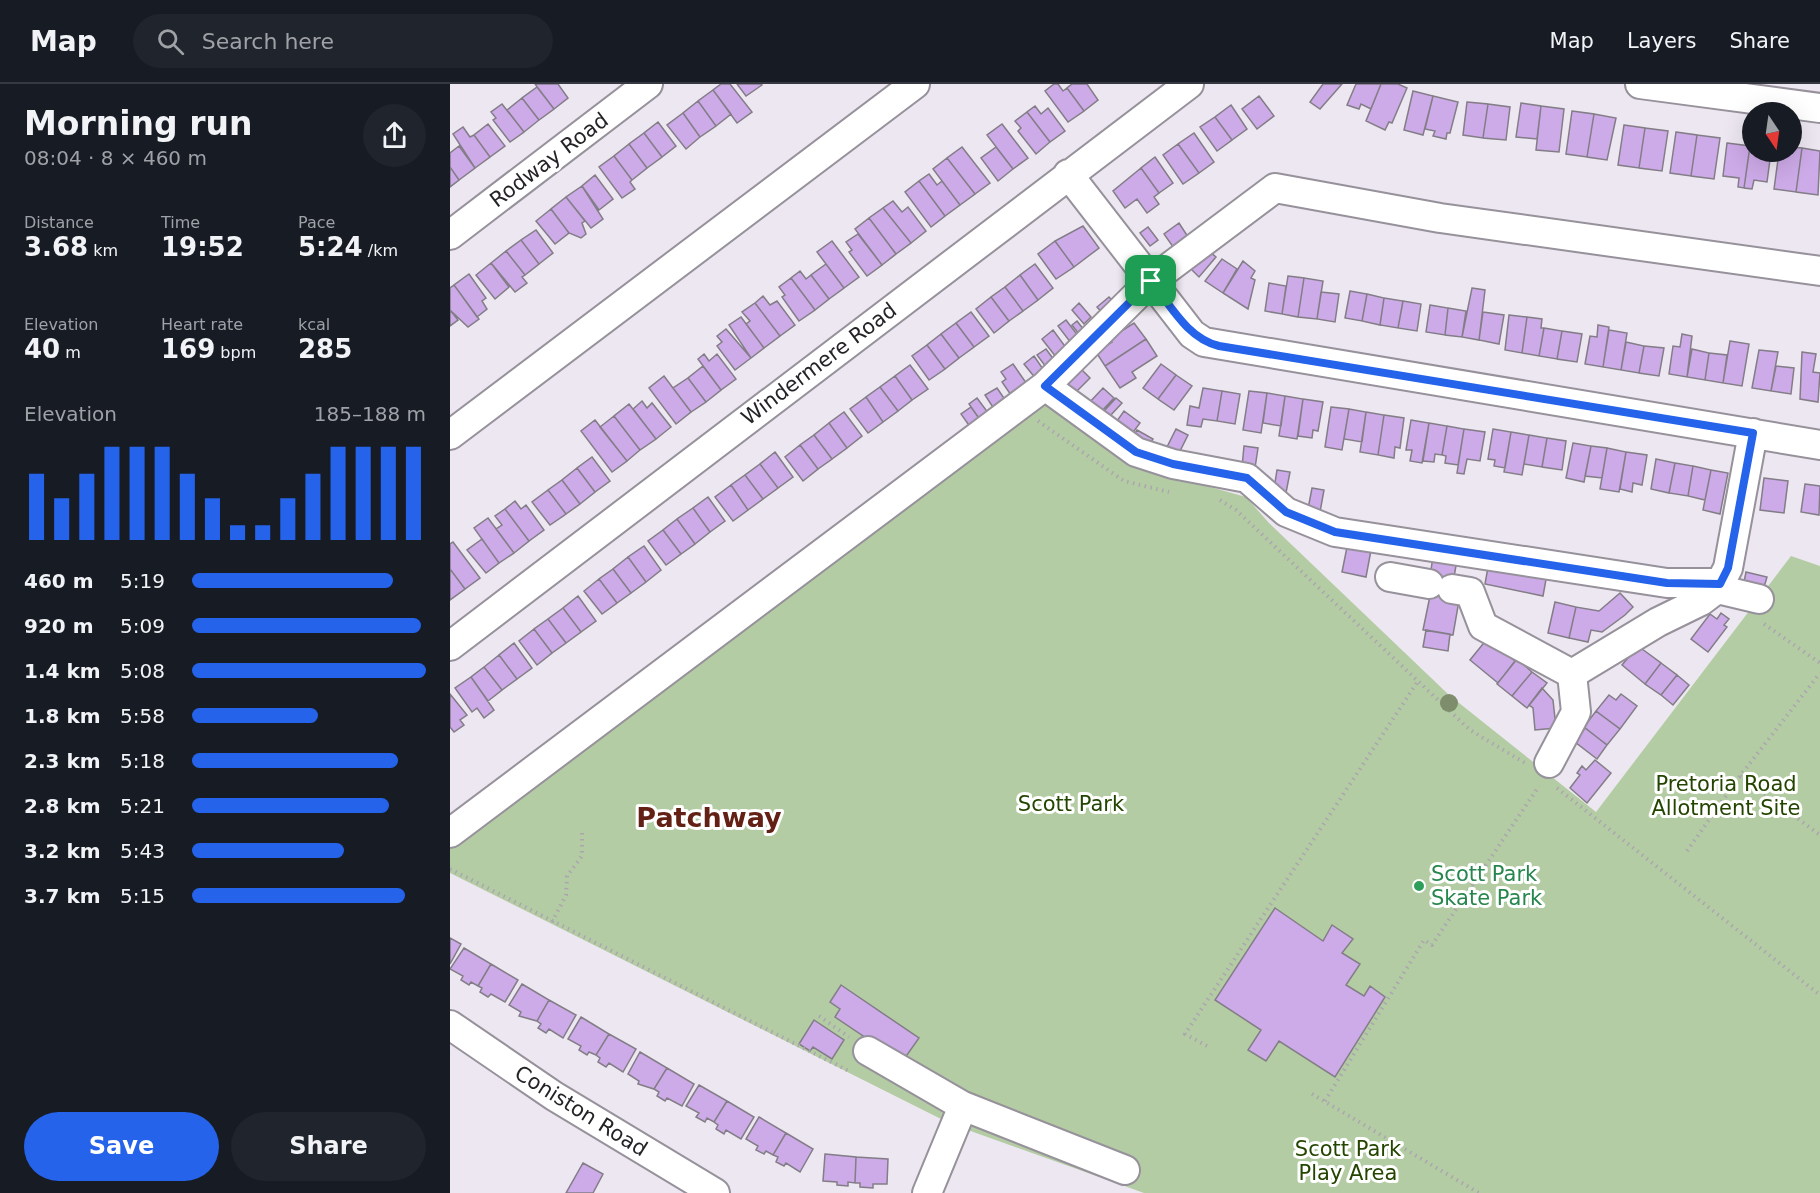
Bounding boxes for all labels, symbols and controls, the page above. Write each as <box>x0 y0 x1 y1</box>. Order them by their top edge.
search box <box>133 14 553 68</box>
text: Map <box>30 25 97 58</box>
icon: search <box>154 25 187 58</box>
text: Search here <box>202 29 334 54</box>
text: Map <box>1550 29 1594 53</box>
text: Layers <box>1627 29 1696 53</box>
text: Share <box>1729 29 1790 53</box>
north arrow <box>1742 102 1802 162</box>
map controls <box>1742 102 1802 162</box>
text: Morning run <box>24 104 252 143</box>
button: share <box>363 104 426 167</box>
street label: Rodway Road <box>485 108 613 212</box>
text: 08:04 · 8 × 460 m <box>24 146 207 170</box>
text: Distance <box>24 213 94 232</box>
text: Time <box>161 213 200 232</box>
text: Pace <box>298 213 335 232</box>
text: 3.68 <box>24 232 88 262</box>
text: 19:52 <box>161 232 244 262</box>
text: 5:24 <box>298 232 363 262</box>
text: km <box>88 241 118 260</box>
text: /km <box>363 241 398 260</box>
pin <box>1125 255 1176 306</box>
icon: arrive <box>1134 264 1167 297</box>
street label: Windermere Road <box>737 298 901 430</box>
text: Elevation <box>24 315 98 334</box>
text: Heart rate <box>161 315 243 334</box>
text: kcal <box>298 315 330 334</box>
text: 40 <box>24 334 60 364</box>
text: 169 <box>161 334 215 364</box>
text: 285 <box>298 334 352 364</box>
text: m <box>60 343 81 362</box>
text: bpm <box>215 343 256 362</box>
text: Elevation <box>24 402 117 426</box>
text: 185–188 m <box>314 402 426 426</box>
text: 460 m <box>24 569 94 593</box>
text: 5:19 <box>120 569 165 593</box>
text: 920 m <box>24 614 94 638</box>
text: 5:09 <box>120 614 165 638</box>
text: 1.4 km <box>24 659 101 683</box>
text: 5:08 <box>120 659 165 683</box>
text: 1.8 km <box>24 704 101 728</box>
text: 5:58 <box>120 704 165 728</box>
text: 2.3 km <box>24 749 101 773</box>
text: 5:18 <box>120 749 165 773</box>
park label: Pretoria Road Allotment Site <box>1651 772 1801 820</box>
park label: Scott Park <box>1018 792 1125 816</box>
text: 2.8 km <box>24 794 101 818</box>
text: 5:21 <box>120 794 165 818</box>
district label: Patchway <box>636 802 782 833</box>
text: 3.2 km <box>24 839 101 863</box>
text: 5:43 <box>120 839 165 863</box>
place label: Scott Park Skate Park <box>1431 862 1543 910</box>
marker: Scott Park Skate Park <box>1412 879 1426 893</box>
text: 3.7 km <box>24 884 101 908</box>
text: 5:15 <box>120 884 165 908</box>
street label: Coniston Road <box>510 1061 652 1161</box>
button: Save <box>24 1112 219 1181</box>
button: Share <box>231 1112 426 1181</box>
park label: Scott Park Play Area <box>1295 1137 1402 1185</box>

